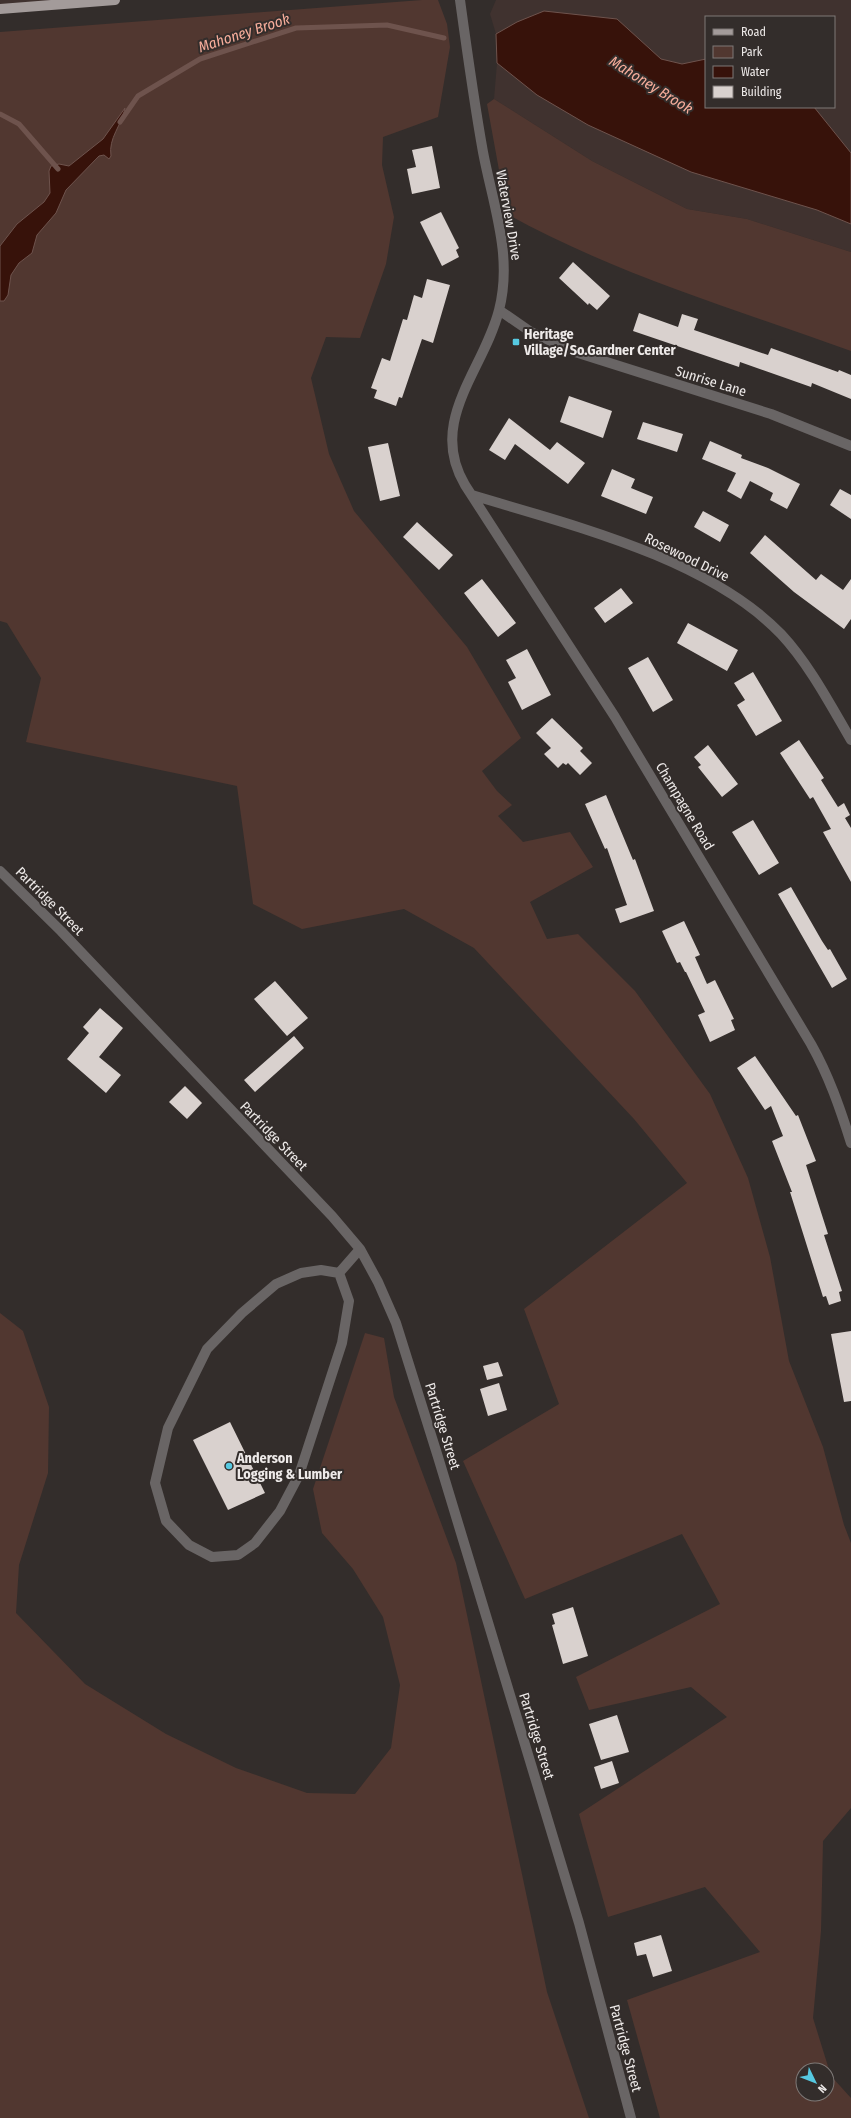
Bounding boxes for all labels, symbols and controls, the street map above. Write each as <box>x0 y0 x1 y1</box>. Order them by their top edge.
water label: Mahoney Brook <box>196 10 293 56</box>
legend <box>705 16 835 108</box>
text: Road <box>741 25 766 39</box>
text: Park <box>741 45 763 59</box>
water label: Mahoney Brook <box>606 52 697 118</box>
text: Water <box>741 65 770 79</box>
text: Building <box>741 85 782 99</box>
street label: Waterview Drive <box>492 168 525 262</box>
place label: Heritage Village/So.Gardner Center <box>523 326 677 359</box>
marker: Heritage Village/So.Gardner Center <box>511 337 521 347</box>
street label: Sunrise Lane <box>673 363 749 400</box>
street label: Rosewood Drive <box>642 530 732 585</box>
street label: Champagne Road <box>652 759 717 853</box>
street label: Partridge Street <box>12 864 88 939</box>
street label: Partridge Street <box>236 1098 311 1175</box>
street label: Partridge Street <box>421 1381 464 1472</box>
place label: Anderson Logging & Lumber <box>236 1450 343 1483</box>
marker: Anderson Logging & Lumber <box>224 1461 234 1471</box>
street label: Partridge Street <box>515 1691 558 1782</box>
street label: Partridge Street <box>606 2003 645 2094</box>
north arrow <box>795 2062 835 2102</box>
text: N <box>815 2082 829 2095</box>

